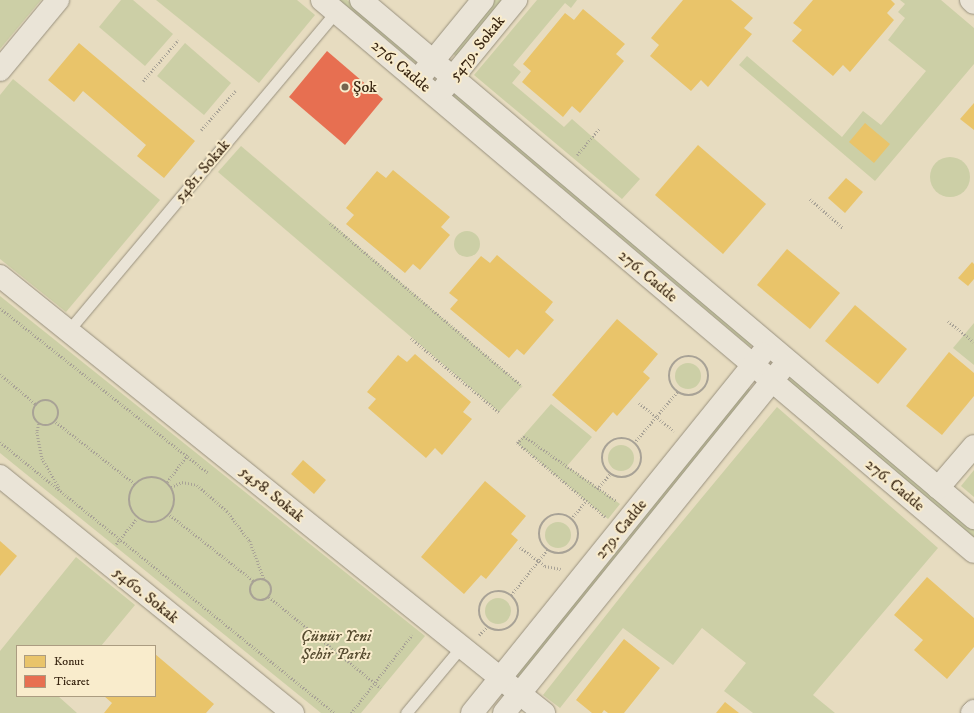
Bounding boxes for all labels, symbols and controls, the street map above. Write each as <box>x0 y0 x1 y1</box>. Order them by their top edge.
street label: 5479. Sokak <box>445 12 509 84</box>
street label: 276. Cadde <box>367 36 435 96</box>
place label: Şok <box>353 77 377 97</box>
marker: Şok <box>340 82 350 92</box>
street label: 5481. Sokak <box>170 136 234 206</box>
street label: 276. Cadde <box>614 246 682 306</box>
street label: 276. Cadde <box>861 455 929 515</box>
street label: 5458. Sokak <box>236 462 308 526</box>
street label: 279. Cadde <box>591 495 651 563</box>
street label: 5460. Sokak <box>109 563 183 627</box>
park label: Çünür Yeni Şehir Parkı <box>301 626 371 664</box>
legend <box>16 645 156 697</box>
text: Konut <box>54 654 84 669</box>
text: Ticaret <box>54 674 90 689</box>

